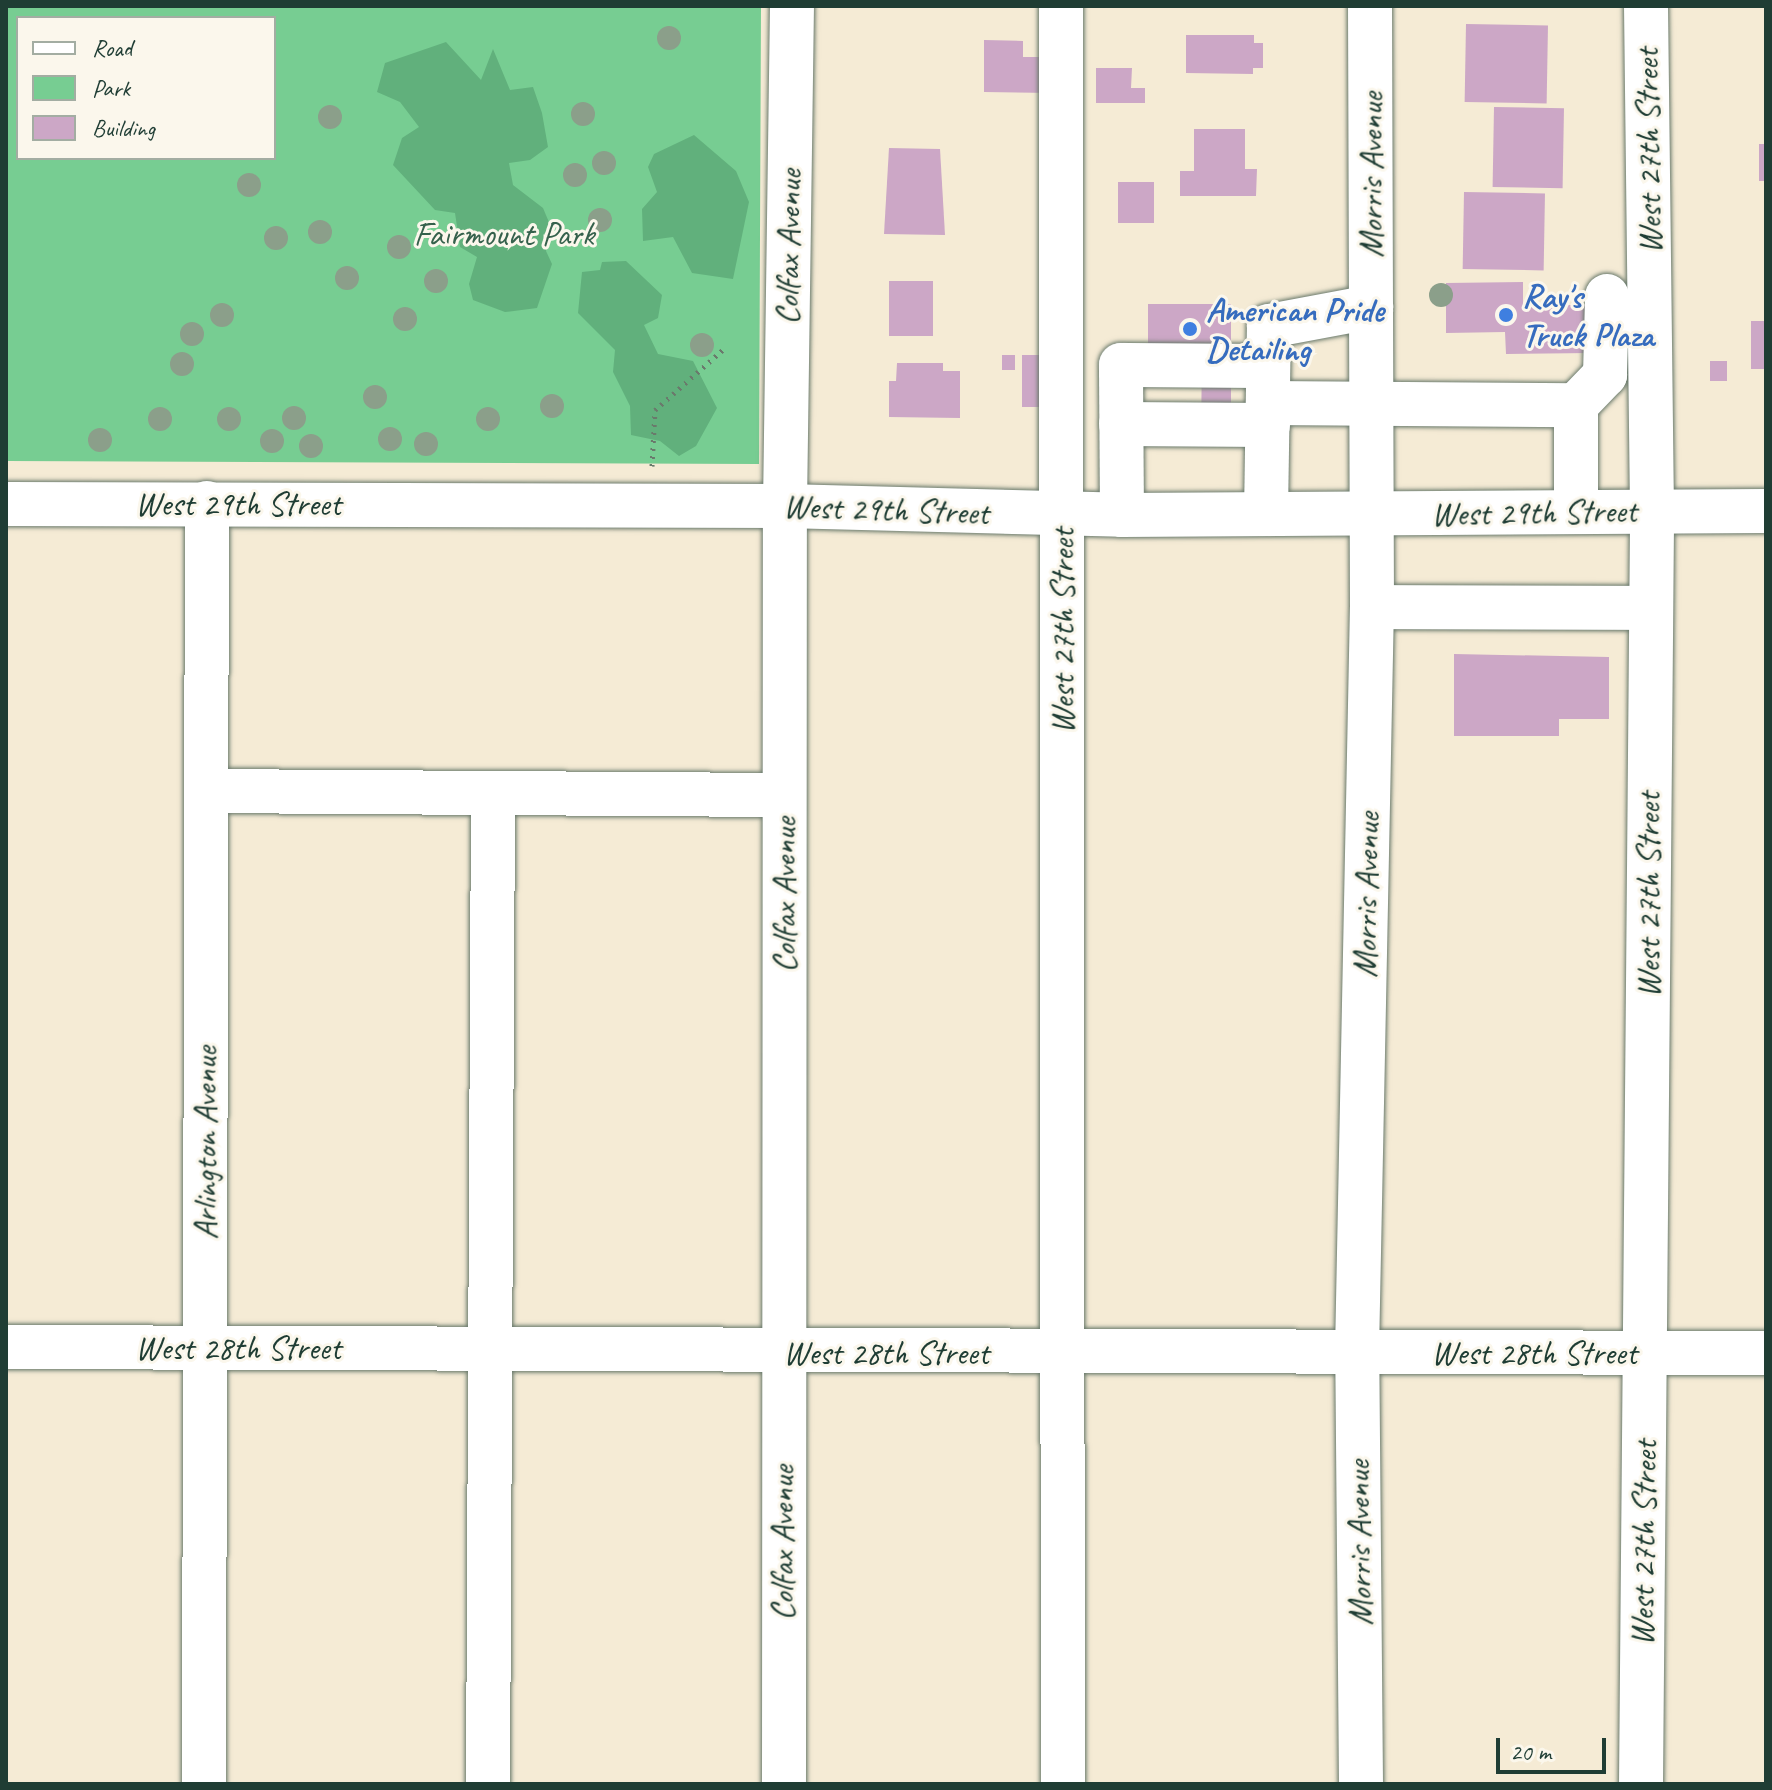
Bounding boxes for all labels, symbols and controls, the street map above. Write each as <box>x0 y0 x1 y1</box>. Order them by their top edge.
legend <box>16 16 276 160</box>
text: Road <box>92 33 132 63</box>
street label: West 27th Street <box>1626 47 1670 255</box>
text: Park <box>92 73 130 103</box>
street label: Morris Avenue <box>1351 92 1391 258</box>
text: Building <box>92 113 155 143</box>
street label: Colfax Avenue <box>766 169 810 325</box>
park label: Fairmount Park <box>413 214 595 254</box>
place label: Ray's Truck Plaza <box>1522 275 1655 354</box>
place label: American Pride Detailing <box>1206 289 1384 368</box>
marker: Ray's Truck Plaza <box>1497 306 1515 324</box>
marker: American Pride Detailing <box>1181 320 1199 338</box>
street label: West 29th Street <box>135 484 341 524</box>
street label: West 29th Street <box>782 485 990 533</box>
street label: West 29th Street <box>1430 490 1638 534</box>
street label: West 27th Street <box>1042 528 1082 734</box>
street label: West 27th Street <box>1628 792 1668 998</box>
street label: Morris Avenue <box>1344 812 1388 978</box>
street label: Colfax Avenue <box>764 817 804 973</box>
street label: Arlington Avenue <box>185 1046 225 1240</box>
street label: West 28th Street <box>135 1328 341 1368</box>
street label: West 28th Street <box>783 1333 989 1373</box>
street label: West 28th Street <box>1431 1333 1637 1373</box>
street label: West 27th Street <box>1621 1439 1665 1647</box>
street label: Morris Avenue <box>1337 1460 1381 1626</box>
street label: Colfax Avenue <box>762 1465 802 1621</box>
scale bar <box>1500 1722 1610 1772</box>
text: 20 m <box>1510 1737 1551 1767</box>

